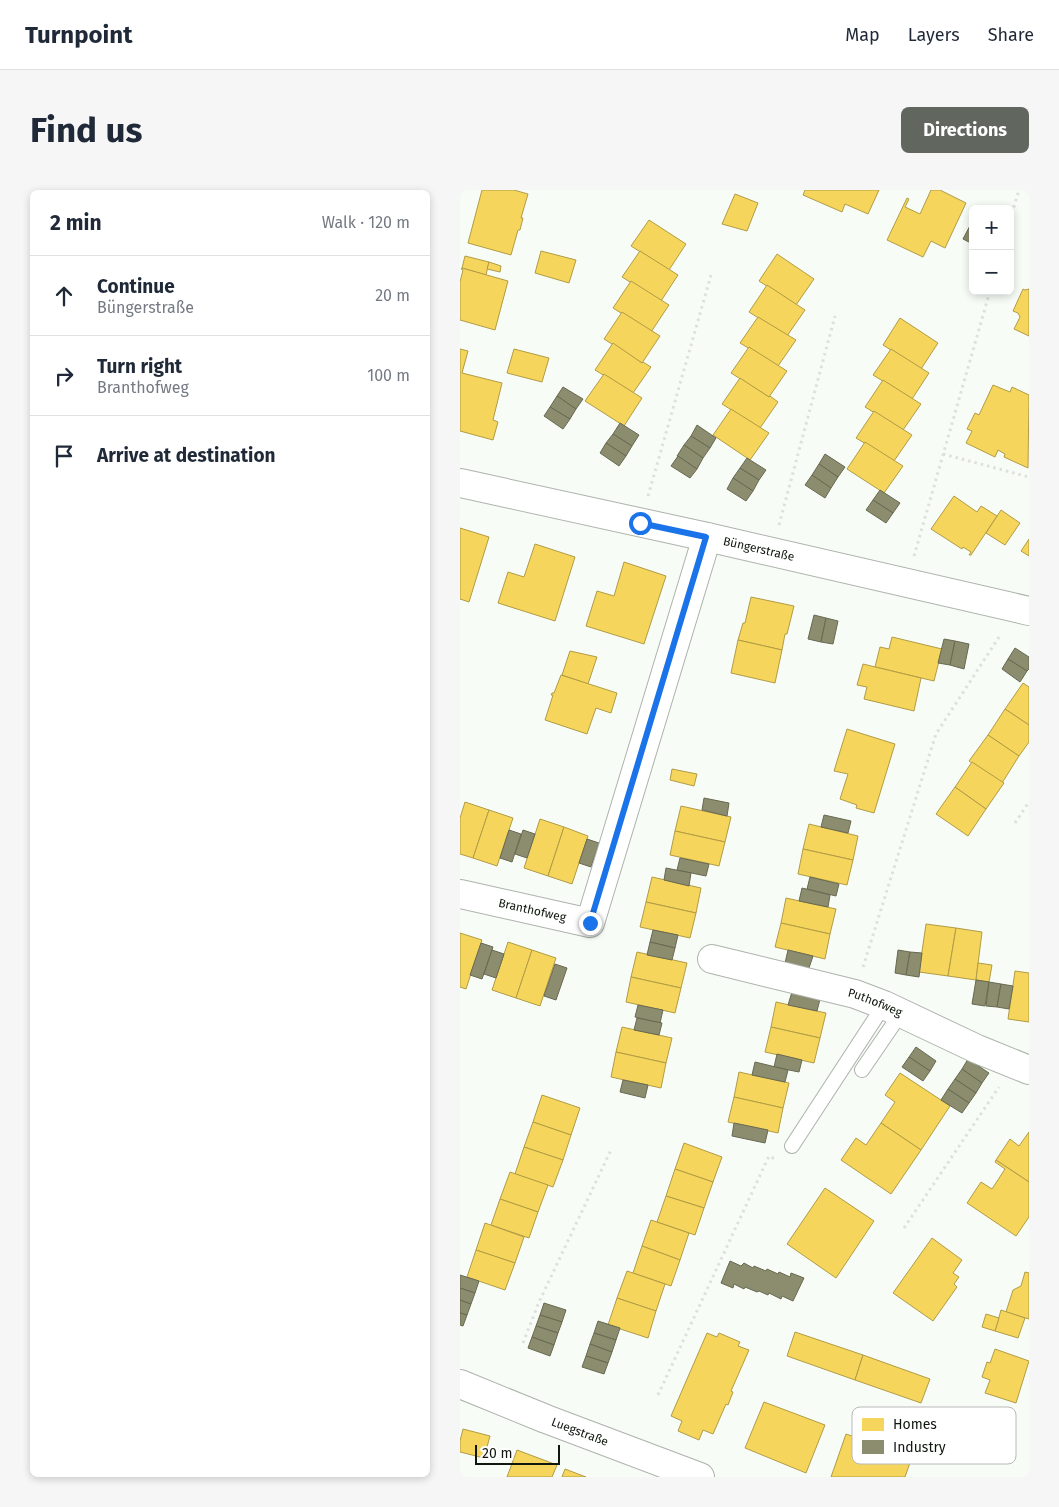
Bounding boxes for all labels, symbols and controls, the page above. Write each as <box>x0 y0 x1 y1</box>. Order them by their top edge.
text: Turnpoint <box>25 21 132 49</box>
text: Map <box>845 24 880 46</box>
text: Layers <box>908 24 960 46</box>
text: Share <box>988 24 1034 46</box>
button: Directions <box>901 107 1029 153</box>
text: Find us <box>30 109 142 151</box>
map controls <box>969 205 1014 295</box>
button: + <box>969 205 1014 250</box>
text: 2 min <box>50 210 102 236</box>
text: Walk · 120 m <box>322 213 410 232</box>
button: − <box>969 250 1014 295</box>
text: Continue <box>97 275 175 298</box>
icon: ahead <box>50 282 78 310</box>
text: 20 m <box>375 286 410 305</box>
text: Büngerstraße <box>97 298 194 317</box>
text: Turn right <box>97 355 182 378</box>
icon: right <box>50 362 78 390</box>
text: 100 m <box>367 366 410 385</box>
text: Branthofweg <box>97 378 189 397</box>
icon: arrive <box>50 442 78 470</box>
text: Arrive at destination <box>97 444 276 467</box>
route start <box>629 512 652 535</box>
street label: Büngerstraße <box>722 534 796 564</box>
street label: Branthofweg <box>497 896 568 925</box>
route end <box>579 912 602 935</box>
street label: Puthofweg <box>847 986 905 1020</box>
legend <box>852 1407 1016 1464</box>
street label: Luegstraße <box>549 1415 610 1449</box>
text: Homes <box>893 1416 937 1433</box>
text: Industry <box>893 1439 946 1456</box>
scale bar <box>475 1442 560 1465</box>
text: 20 m <box>482 1445 512 1462</box>

